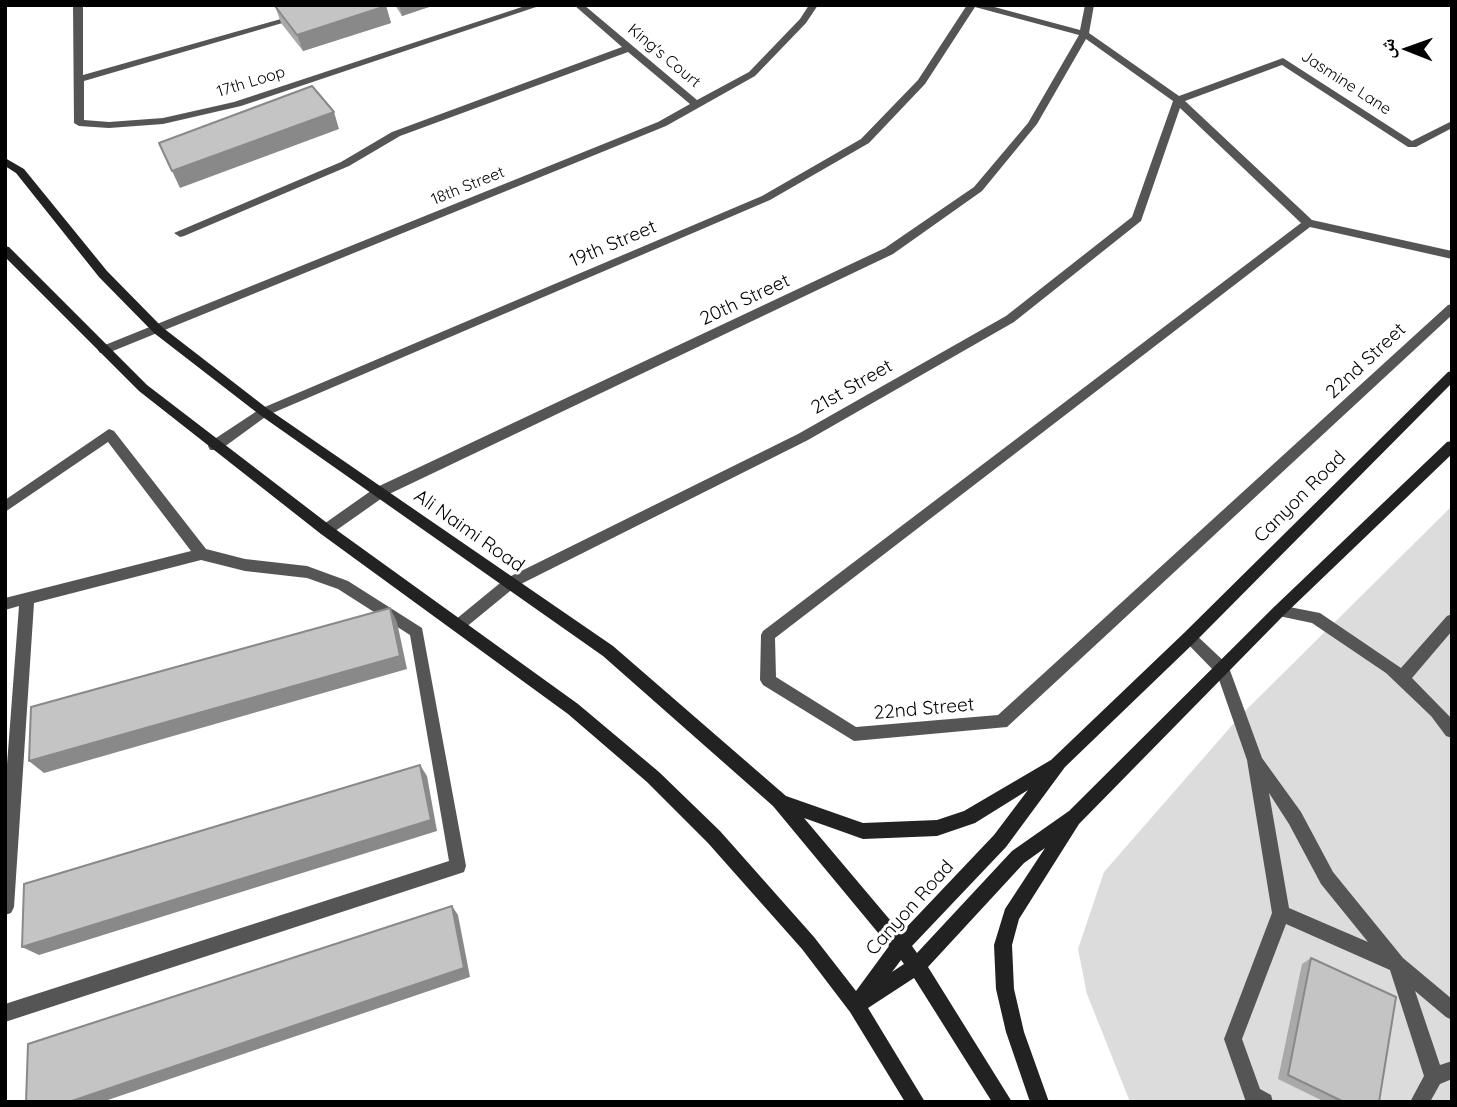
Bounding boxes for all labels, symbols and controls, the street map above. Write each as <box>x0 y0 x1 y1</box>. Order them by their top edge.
north arrow <box>1373 14 1443 84</box>
street label: King's Court <box>624 20 704 92</box>
text: ش <box>1375 38 1399 59</box>
street label: Jasmine Lane <box>1297 47 1395 119</box>
street label: 17th Loop <box>214 63 288 101</box>
street label: 18th Street <box>429 163 507 209</box>
street label: 19th Street <box>566 216 660 272</box>
street label: 20th Street <box>697 269 793 331</box>
street label: 22nd Street <box>1321 318 1411 404</box>
street label: 21st Street <box>807 355 897 419</box>
street label: Canyon Road <box>1249 446 1351 548</box>
street label: Ali Naimi Road <box>410 485 528 577</box>
street label: 22nd Street <box>873 693 975 725</box>
street label: Canyon Road <box>861 856 959 960</box>

